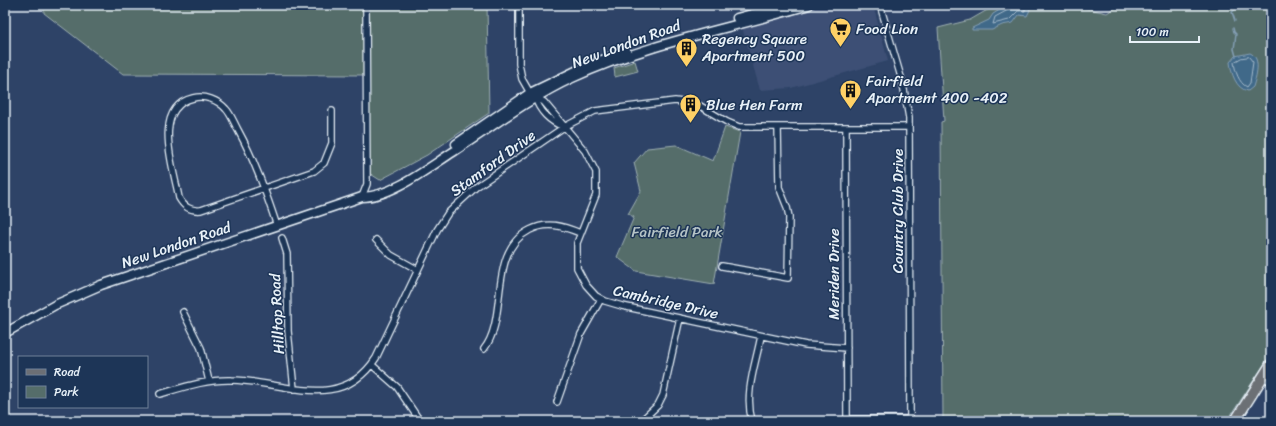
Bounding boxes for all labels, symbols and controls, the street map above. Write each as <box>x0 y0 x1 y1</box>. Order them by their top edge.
street label: New London Road <box>568 12 685 76</box>
supermarket icon: Food Lion <box>827 16 853 49</box>
place label: Food Lion <box>856 16 918 42</box>
scale bar <box>1130 18 1199 44</box>
text: 100 m <box>1136 21 1169 43</box>
place label: Regency Square Apartment 500 <box>701 26 807 69</box>
building icon: Regency Square Apartment 500 <box>673 35 699 68</box>
place label: Fairfield Apartment 400 -402 <box>865 68 1008 111</box>
building icon: Fairfield Apartment 400 -402 <box>838 77 864 110</box>
building icon: Blue Hen Farm <box>677 92 703 125</box>
place label: Blue Hen Farm <box>706 92 803 118</box>
street label: Stamford Drive <box>444 123 542 203</box>
street label: Country Club Drive <box>885 149 911 273</box>
street label: New London Road <box>118 214 235 276</box>
park label: Fairfield Park <box>631 219 723 245</box>
street label: Meriden Drive <box>821 228 847 320</box>
street label: Hilltop Road <box>262 272 292 355</box>
street label: Cambridge Drive <box>611 277 721 327</box>
legend <box>18 356 148 408</box>
text: Road <box>54 361 81 383</box>
text: Park <box>54 381 79 403</box>

